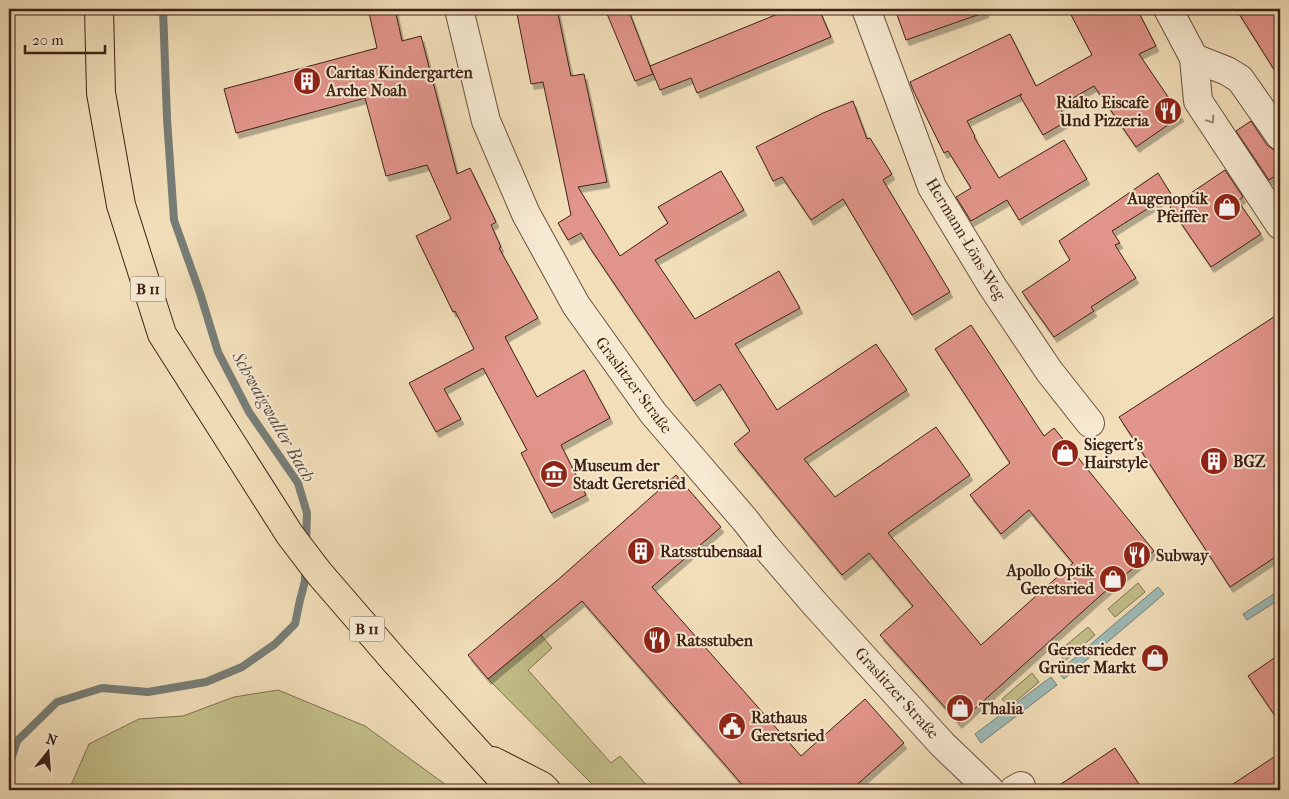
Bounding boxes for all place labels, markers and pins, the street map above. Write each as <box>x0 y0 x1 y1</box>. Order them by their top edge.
place label: Caritas Kindergarten Arche Noah <box>325 63 473 100</box>
building icon: Caritas Kindergarten Arche Noah <box>292 66 322 96</box>
place label: Rialto Eiscafe Und Pizzeria <box>1056 93 1150 130</box>
restaurant icon: Rialto Eiscafe Und Pizzeria <box>1153 96 1183 126</box>
place label: Augenoptik Pfeiffer <box>1127 189 1209 226</box>
shop icon: Augenoptik Pfeiffer <box>1212 192 1242 222</box>
place label: Siegert's Hairstyle <box>1084 435 1148 473</box>
shop icon: Siegert's Hairstyle <box>1050 438 1080 468</box>
building icon: BGZ <box>1199 446 1229 476</box>
place label: BGZ <box>1233 452 1266 471</box>
place label: Museum der Stadt Geretsried <box>572 456 687 493</box>
museum icon: Museum der Stadt Geretsried <box>539 459 569 489</box>
building icon: Ratsstubensaal <box>626 536 656 566</box>
restaurant icon: Subway <box>1122 540 1152 570</box>
place label: Ratsstubensaal <box>660 542 763 561</box>
place label: Subway <box>1156 546 1210 566</box>
place label: Apollo Optik Geretsried <box>1005 561 1095 598</box>
shop icon: Apollo Optik Geretsried <box>1098 564 1128 594</box>
restaurant icon: Ratsstuben <box>642 625 672 655</box>
place label: Ratsstuben <box>676 631 754 650</box>
place label: Geretsrieder Grüner Markt <box>1039 640 1137 677</box>
shop icon: Geretsrieder Grüner Markt <box>1140 643 1170 673</box>
shop icon: Thalia <box>945 693 975 723</box>
place label: Thalia <box>978 699 1024 718</box>
place label: Rathaus Geretsried <box>751 708 826 745</box>
public building icon: Rathaus Geretsried <box>717 711 747 741</box>

